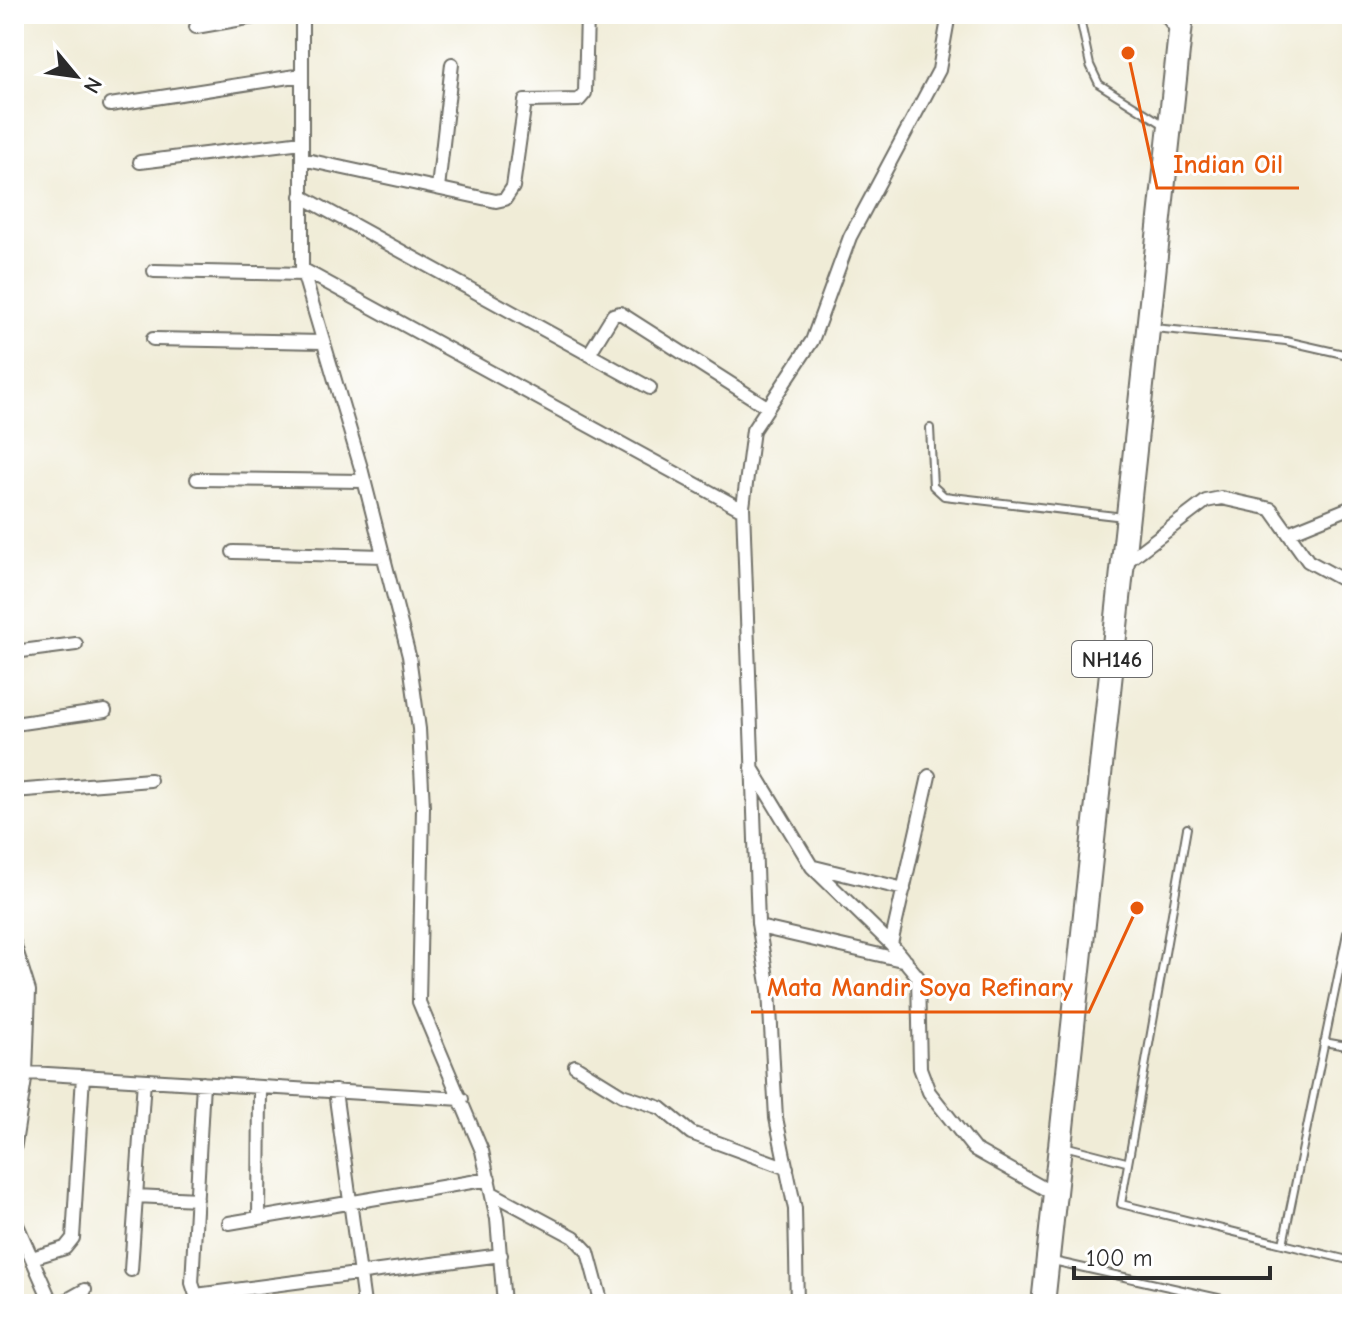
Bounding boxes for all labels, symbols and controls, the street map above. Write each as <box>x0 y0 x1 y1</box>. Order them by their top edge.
north arrow <box>36 36 116 116</box>
text: N <box>78 73 107 98</box>
callout: Indian Oil <box>1157 138 1299 188</box>
text: Indian Oil <box>1173 150 1283 180</box>
road number: NH146 <box>1072 641 1152 677</box>
callout: Mata Mandir Soya Refinary <box>751 962 1089 1012</box>
text: Mata Mandir Soya Refinary <box>767 973 1073 1003</box>
scale bar <box>1074 1230 1270 1280</box>
text: 100 m <box>1086 1244 1153 1272</box>

